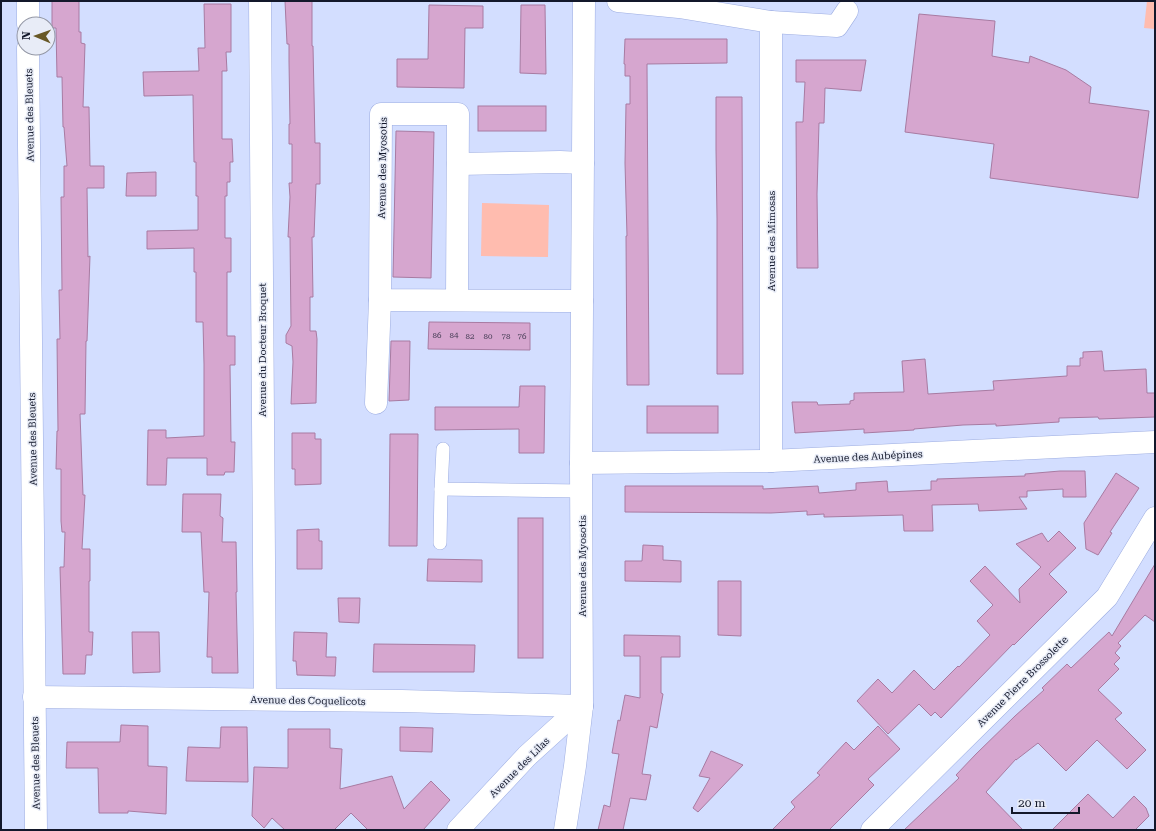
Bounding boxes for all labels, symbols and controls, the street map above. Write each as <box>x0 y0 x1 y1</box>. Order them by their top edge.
north arrow <box>16 16 56 56</box>
text: N <box>20 31 33 40</box>
street label: Avenue des Bleuets <box>23 68 36 162</box>
street label: Avenue des Myosotis <box>376 117 389 219</box>
street label: Avenue des Mimosas <box>766 191 777 291</box>
street label: Avenue du Docteur Broquet <box>257 283 268 417</box>
house number: 86 <box>433 331 442 340</box>
house number: 84 <box>450 331 459 340</box>
house number: 82 <box>466 332 475 341</box>
house number: 80 <box>484 332 493 341</box>
house number: 78 <box>502 332 511 341</box>
house number: 76 <box>518 332 527 341</box>
street label: Avenue des Bleuets <box>26 392 39 486</box>
street label: Avenue des Aubépines <box>813 448 923 465</box>
street label: Avenue des Myosotis <box>577 515 588 617</box>
street label: Avenue Pierre Brossolette <box>975 633 1070 729</box>
street label: Avenue des Coquelicots <box>250 694 366 707</box>
street label: Avenue des Bleuets <box>29 716 42 810</box>
street label: Avenue des Lilas <box>487 735 552 800</box>
scale bar <box>1012 789 1079 815</box>
text: 20 m <box>1018 796 1045 810</box>

